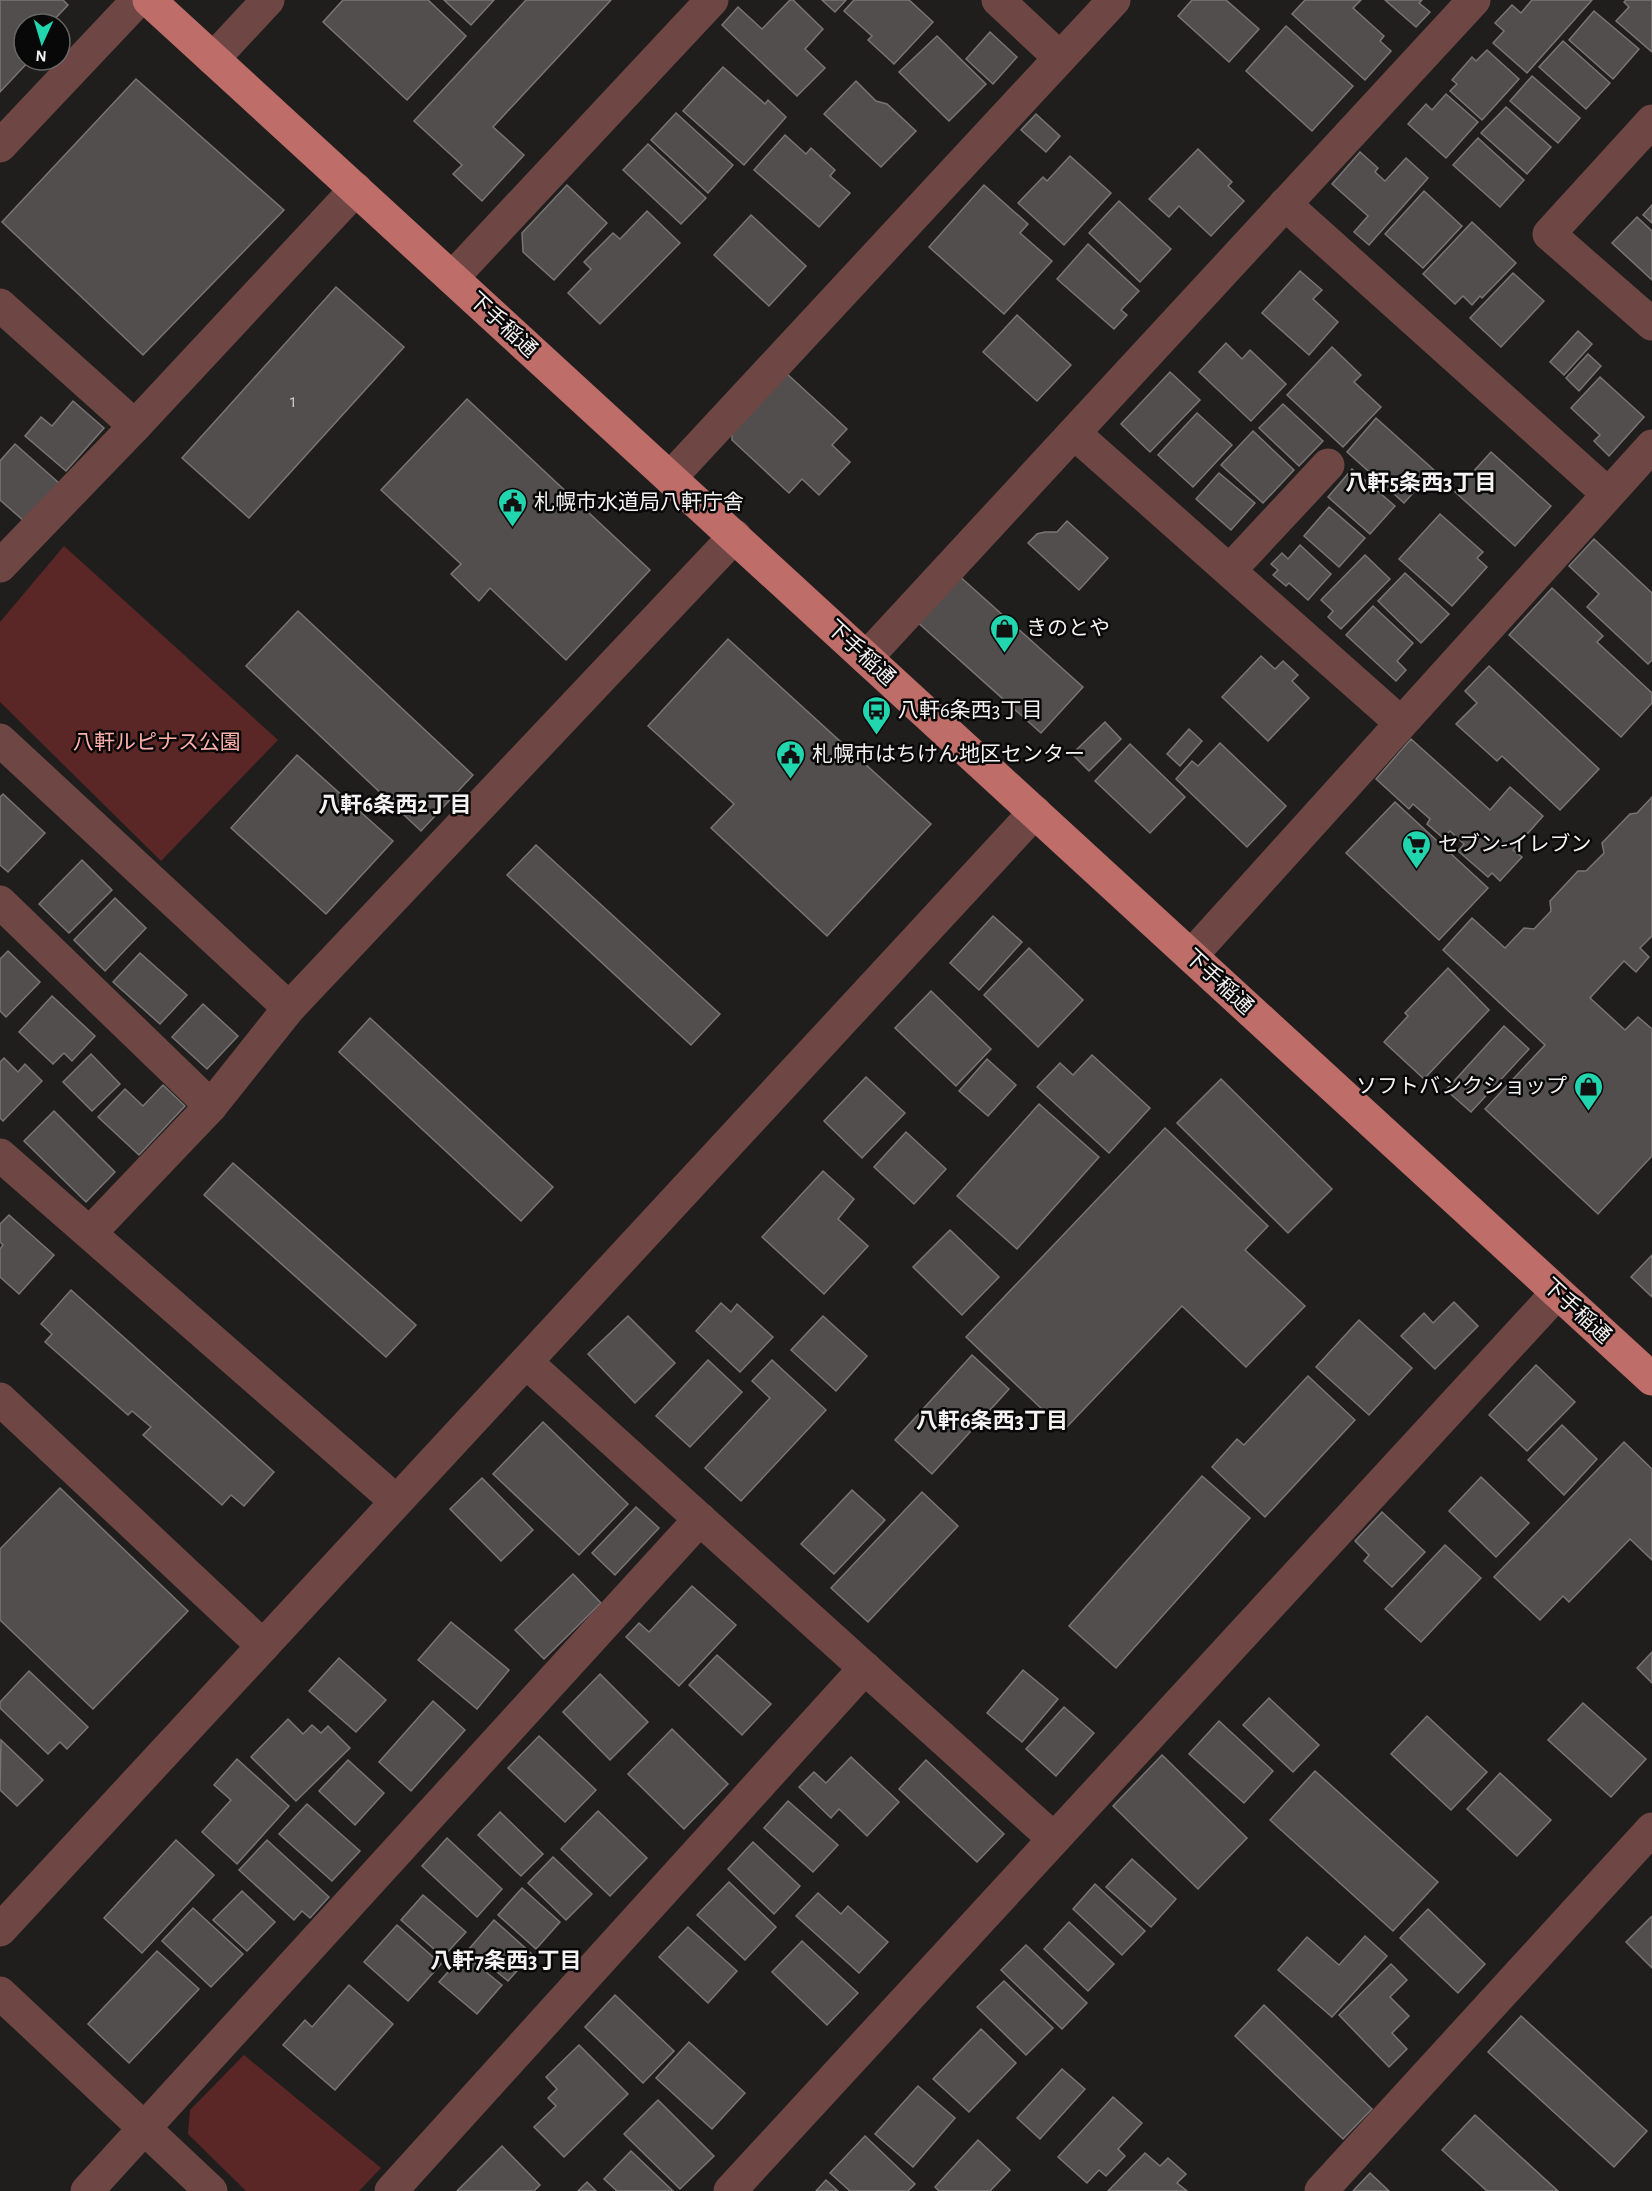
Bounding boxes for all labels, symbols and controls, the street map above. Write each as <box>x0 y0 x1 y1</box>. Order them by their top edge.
north arrow <box>12 12 72 72</box>
text: N <box>35 48 47 64</box>
street label: 下手稲通 <box>465 288 542 361</box>
house number: 1 <box>290 393 296 411</box>
district label: 八軒5条西3丁目 <box>1346 471 1497 494</box>
public building icon: 札幌市水道局八軒庁舎 <box>497 486 529 528</box>
place label: 札幌市水道局八軒庁舎 <box>534 491 744 513</box>
shop icon: きのとや <box>989 612 1021 654</box>
street label: 下手稲通 <box>823 616 900 689</box>
place label: きのとや <box>1026 618 1110 639</box>
bus stop icon: 八軒6条西3丁目 <box>861 694 893 736</box>
place label: 八軒6条西3丁目 <box>898 699 1043 721</box>
park label: 八軒ルピナス公園 <box>73 731 241 753</box>
public building icon: 札幌市はちけん地区センター <box>775 738 807 780</box>
place label: 札幌市はちけん地区センター <box>812 743 1085 765</box>
district label: 八軒6条西2丁目 <box>319 793 472 816</box>
supermarket icon: セブン-イレブン <box>1401 828 1433 870</box>
place label: セブン-イレブン <box>1438 832 1591 855</box>
street label: 下手稲通 <box>1181 945 1258 1018</box>
shop icon: ソフトバンクショップ <box>1572 1070 1604 1112</box>
place label: ソフトバンクショップ <box>1356 1075 1567 1097</box>
street label: 下手稲通 <box>1539 1274 1616 1347</box>
district label: 八軒6条西3丁目 <box>916 1409 1068 1432</box>
district label: 八軒7条西3丁目 <box>431 1949 582 1972</box>

